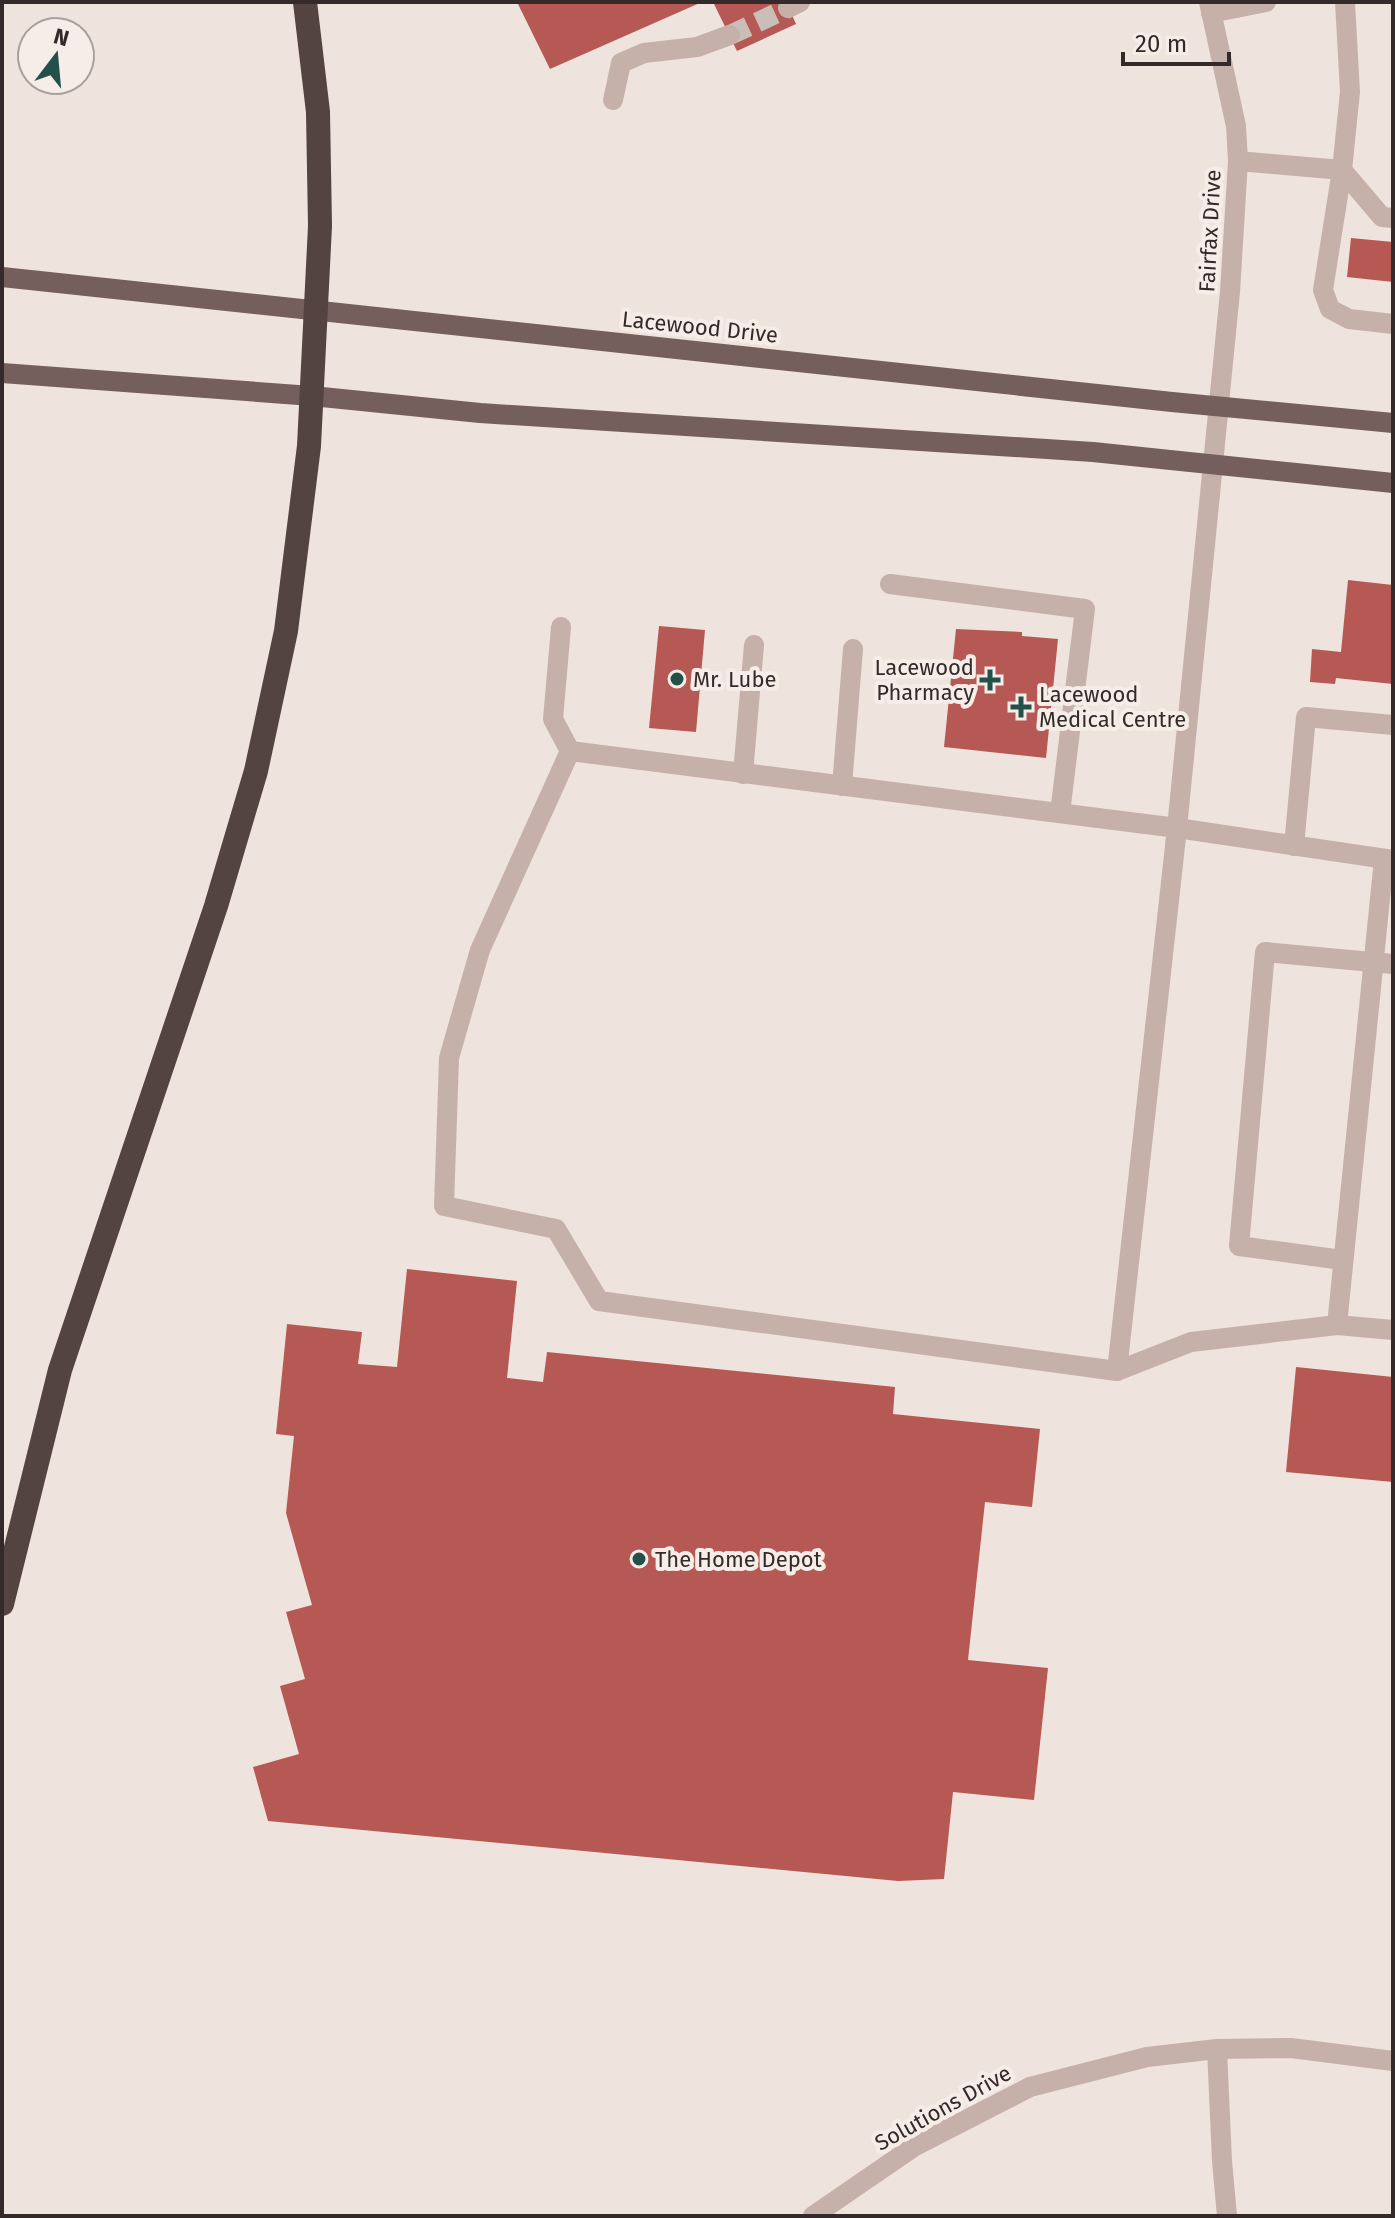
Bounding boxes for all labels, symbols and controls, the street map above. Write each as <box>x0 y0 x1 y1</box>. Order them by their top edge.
north arrow <box>16 16 96 96</box>
scale bar <box>1123 16 1229 66</box>
text: N <box>51 22 72 52</box>
text: 20 m <box>1135 30 1187 58</box>
street label: Fairfax Drive <box>1193 169 1227 293</box>
street label: Lacewood Drive <box>621 305 779 349</box>
place label: Lacewood Pharmacy <box>875 654 974 706</box>
place label: Mr. Lube <box>693 666 776 693</box>
marker: Mr. Lube <box>668 670 686 688</box>
marker: Lacewood Pharmacy <box>981 671 999 689</box>
place label: Lacewood Medical Centre <box>1039 681 1186 733</box>
marker: Lacewood Medical Centre <box>1010 696 1032 718</box>
place label: The Home Depot <box>655 1546 822 1573</box>
marker: The Home Depot <box>630 1550 648 1568</box>
street label: Solutions Drive <box>870 2059 1016 2157</box>

